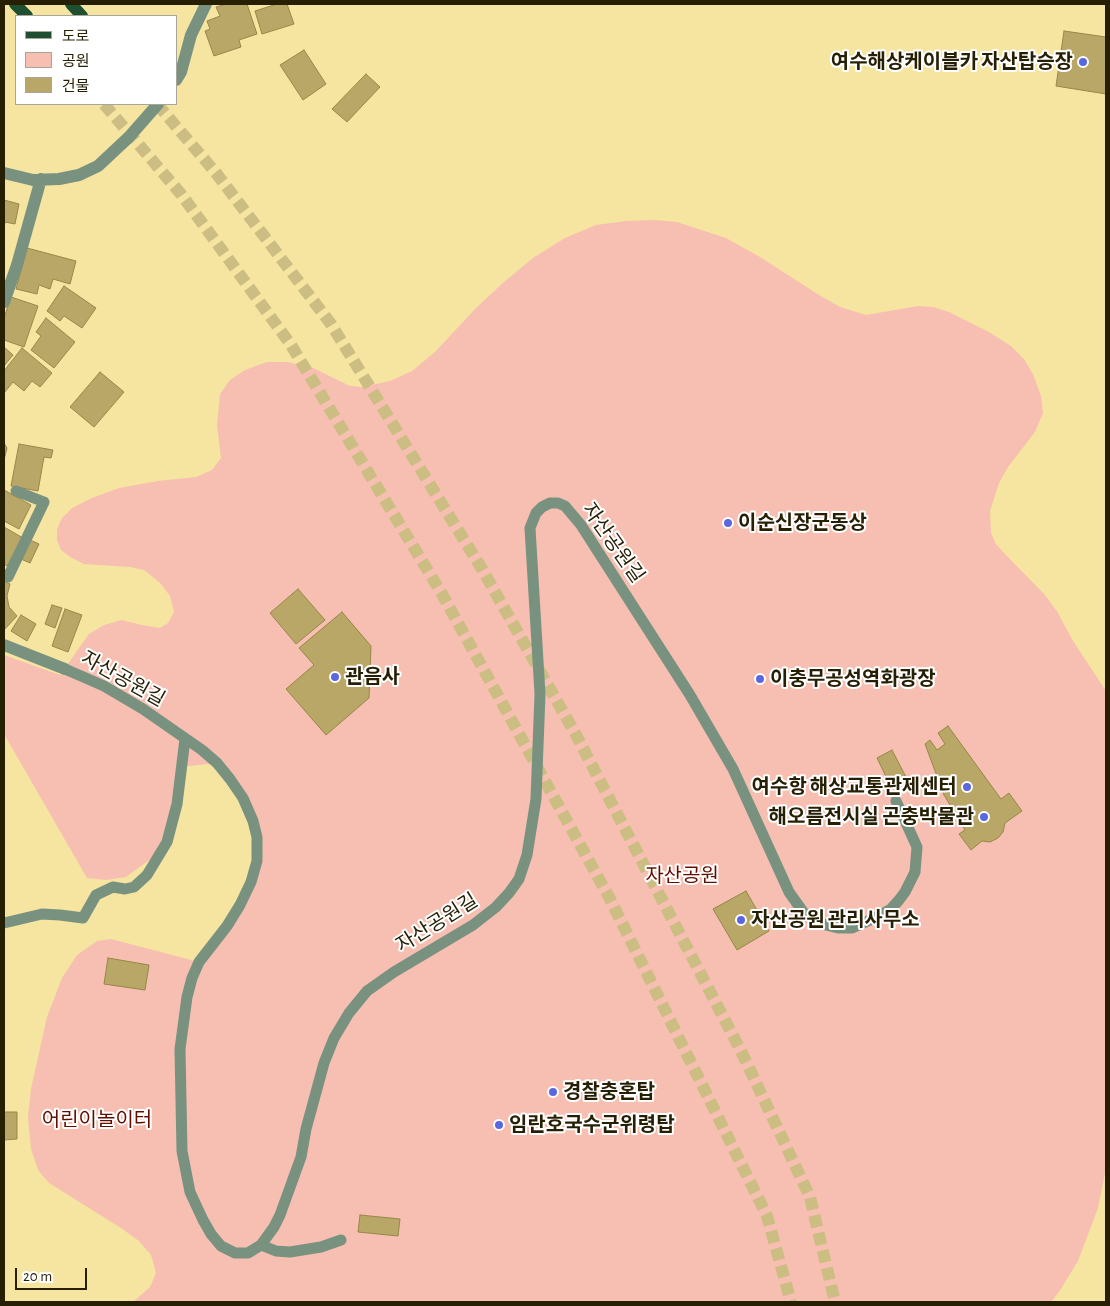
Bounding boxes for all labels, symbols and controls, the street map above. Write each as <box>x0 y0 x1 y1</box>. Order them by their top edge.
legend <box>15 15 178 105</box>
text: 도로 <box>62 29 90 44</box>
place label: 여수해상케이블카 자산탑승장 <box>831 50 1073 74</box>
text: 공원 <box>62 54 90 69</box>
marker: 여수해상케이블카 자산탑승장 <box>1077 56 1089 68</box>
text: 건물 <box>62 79 90 94</box>
street label: 자산공원길 <box>577 498 649 588</box>
place label: 이순신장군동상 <box>738 511 867 535</box>
marker: 이순신장군동상 <box>722 517 734 529</box>
street label: 자산공원길 <box>77 646 169 712</box>
place label: 관음사 <box>345 665 400 689</box>
place label: 이충무공성역화광장 <box>770 667 936 691</box>
marker: 관음사 <box>329 671 341 683</box>
marker: 이충무공성역화광장 <box>754 673 766 685</box>
place label: 여수항 해상교통관제센터 <box>752 775 957 799</box>
marker: 여수항 해상교통관제센터 <box>961 781 973 793</box>
place label: 해오름전시실 곤충박물관 <box>769 805 974 829</box>
marker: 해오름전시실 곤충박물관 <box>978 811 990 823</box>
park label: 자산공원 <box>645 864 719 888</box>
street label: 자산공원길 <box>392 888 482 958</box>
place label: 자산공원 관리사무소 <box>751 908 920 932</box>
marker: 자산공원 관리사무소 <box>735 914 747 926</box>
place label: 경찰충혼탑 <box>563 1080 655 1104</box>
marker: 경찰충혼탑 <box>547 1086 559 1098</box>
park label: 어린이놀이터 <box>42 1108 152 1132</box>
place label: 임란호국수군위령탑 <box>509 1113 675 1137</box>
marker: 임란호국수군위령탑 <box>493 1119 505 1131</box>
scale bar <box>18 1258 90 1290</box>
text: 20 m <box>23 1269 52 1284</box>

